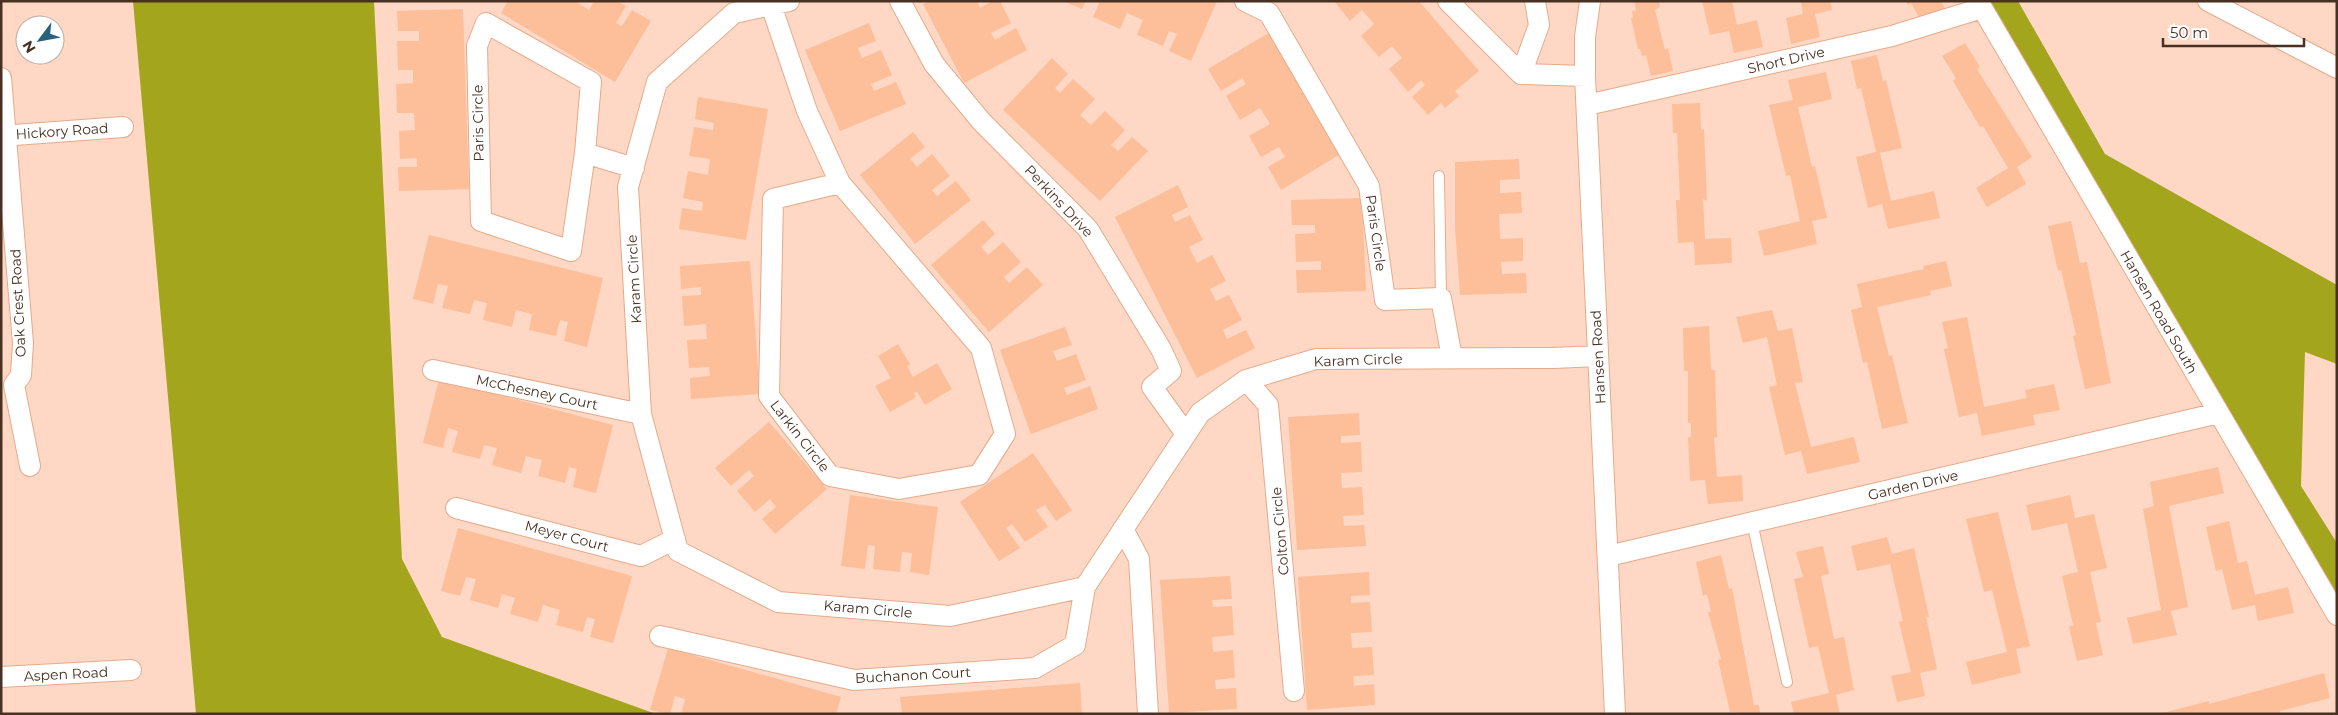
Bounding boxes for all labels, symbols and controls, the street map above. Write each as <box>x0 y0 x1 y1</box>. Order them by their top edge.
north arrow <box>15 15 65 65</box>
scale bar <box>2163 15 2304 47</box>
text: 50 m <box>2170 23 2208 42</box>
text: N <box>18 37 40 56</box>
street label: Short Drive <box>1746 42 1826 78</box>
street label: Paris Circle <box>468 84 488 162</box>
street label: Hickory Road <box>15 119 109 143</box>
street label: Perkins Drive <box>1021 161 1097 241</box>
street label: Paris Circle <box>1362 194 1390 272</box>
street label: Karam Circle <box>623 234 645 324</box>
street label: Hansen Road South <box>2116 247 2202 377</box>
street label: Oak Crest Road <box>6 248 30 358</box>
street label: Hansen Road <box>1587 310 1609 404</box>
street label: Karam Circle <box>1313 349 1403 371</box>
street label: McChesney Court <box>474 370 600 414</box>
street label: Larkin Circle <box>766 396 834 476</box>
street label: Garden Drive <box>1866 466 1960 504</box>
street label: Colton Circle <box>1267 486 1293 576</box>
street label: Meyer Court <box>523 516 611 556</box>
street label: Karam Circle <box>823 596 913 622</box>
street label: Aspen Road <box>23 663 109 685</box>
street label: Buchanon Court <box>855 663 972 687</box>

